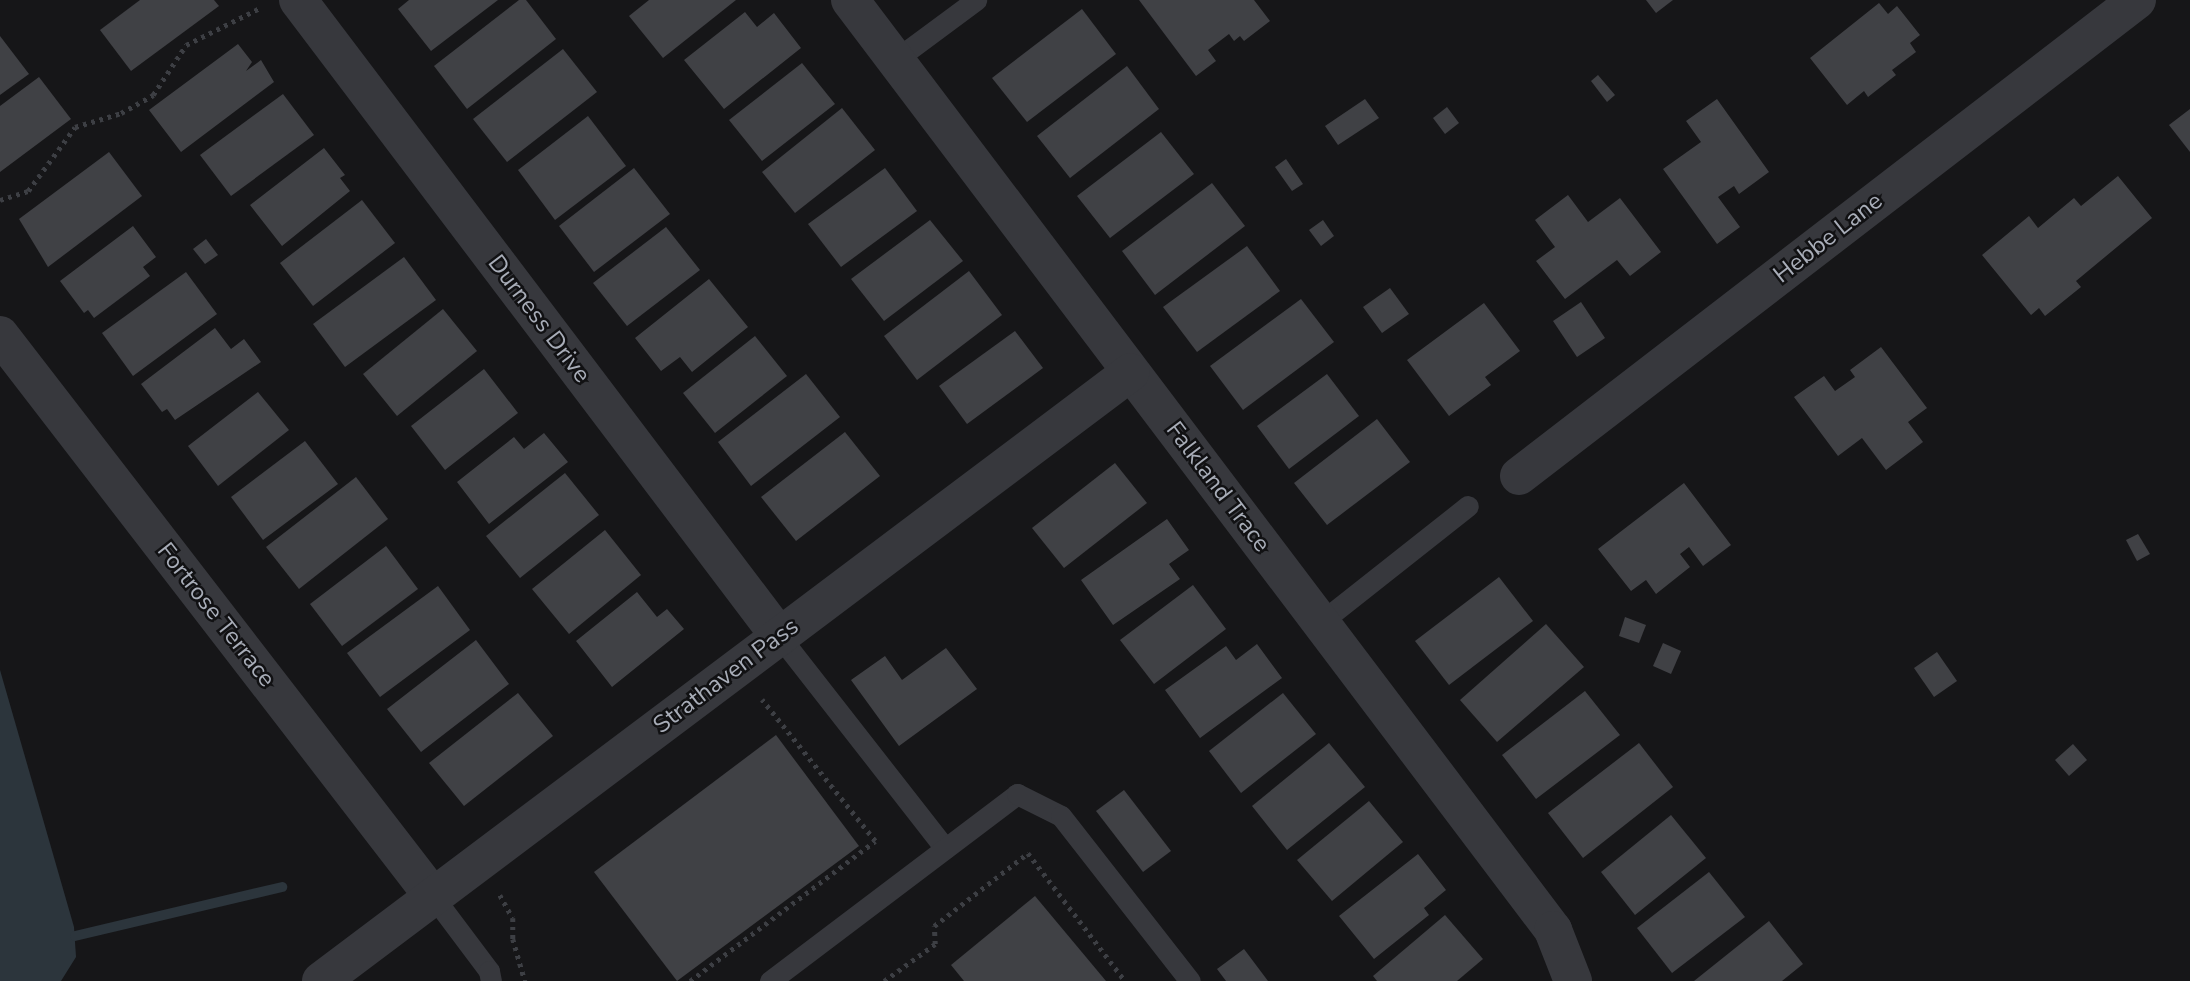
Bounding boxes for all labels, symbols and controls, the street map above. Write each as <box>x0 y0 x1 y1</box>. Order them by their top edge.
street label: Hebbe Lane <box>1768 187 1888 289</box>
street label: Durness Drive <box>482 249 596 389</box>
street label: Falkland Trace <box>1160 416 1276 558</box>
street label: Fortrose Terrace <box>151 537 281 693</box>
street label: Strathaven Pass <box>648 612 804 740</box>

